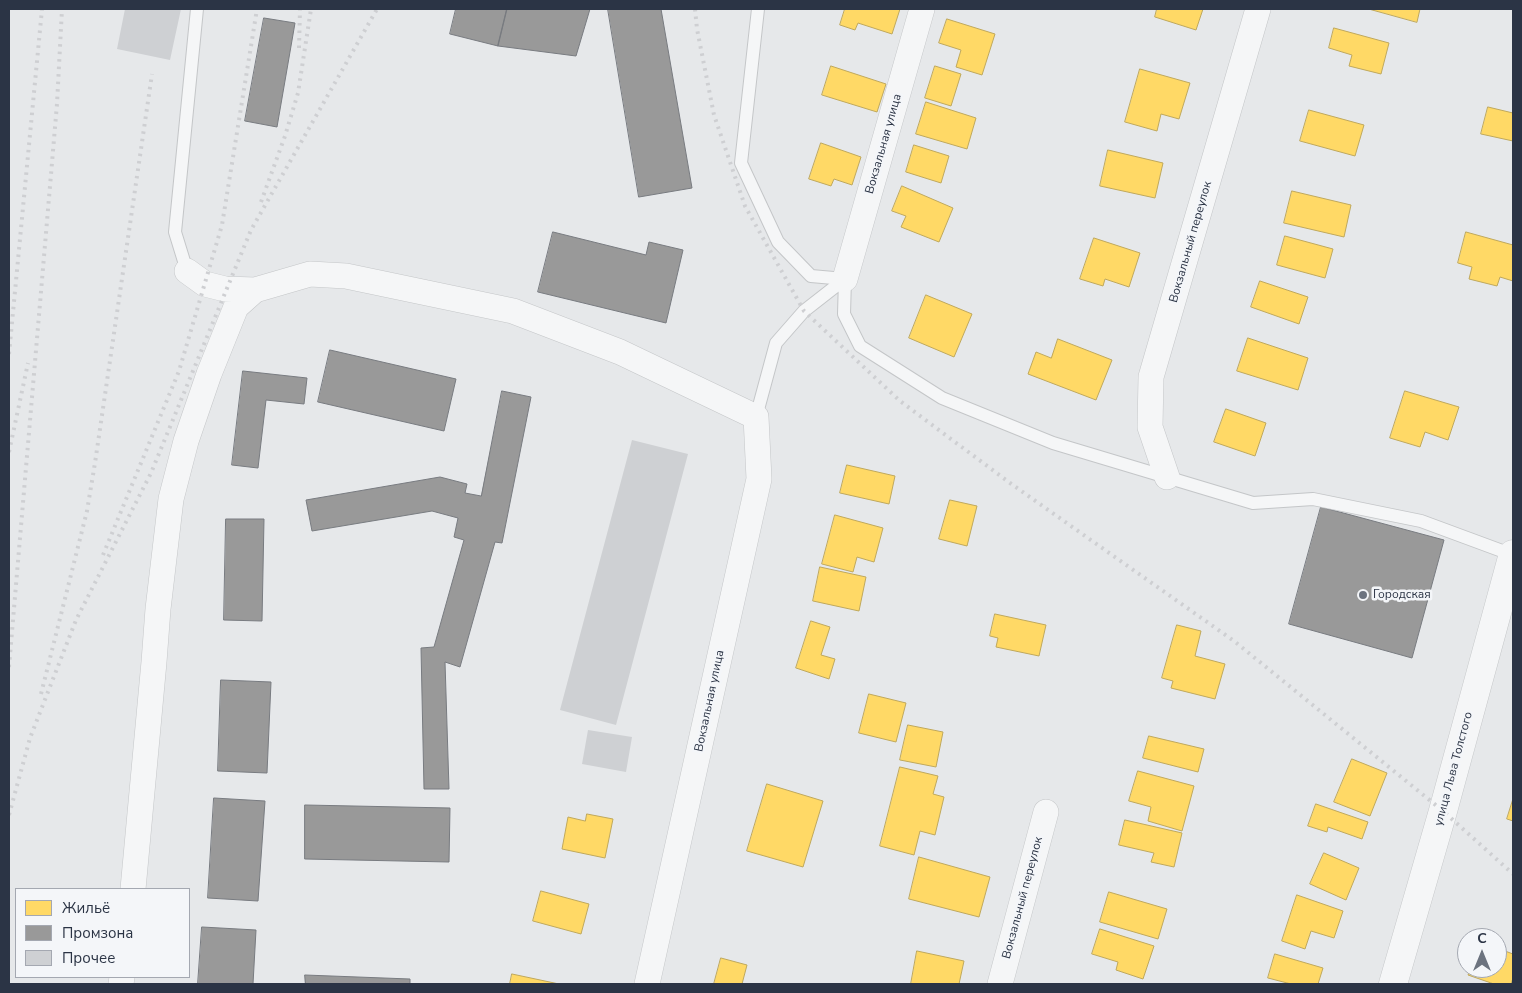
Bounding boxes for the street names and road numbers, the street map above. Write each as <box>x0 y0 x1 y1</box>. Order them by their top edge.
street label: Вокзальная улица <box>863 92 905 196</box>
street label: Вокзальный переулок <box>1167 180 1215 304</box>
street label: Вокзальная улица <box>692 649 728 753</box>
street label: улица Льва Толстого <box>1432 710 1476 828</box>
street label: Вокзальный переулок <box>1000 835 1046 961</box>

